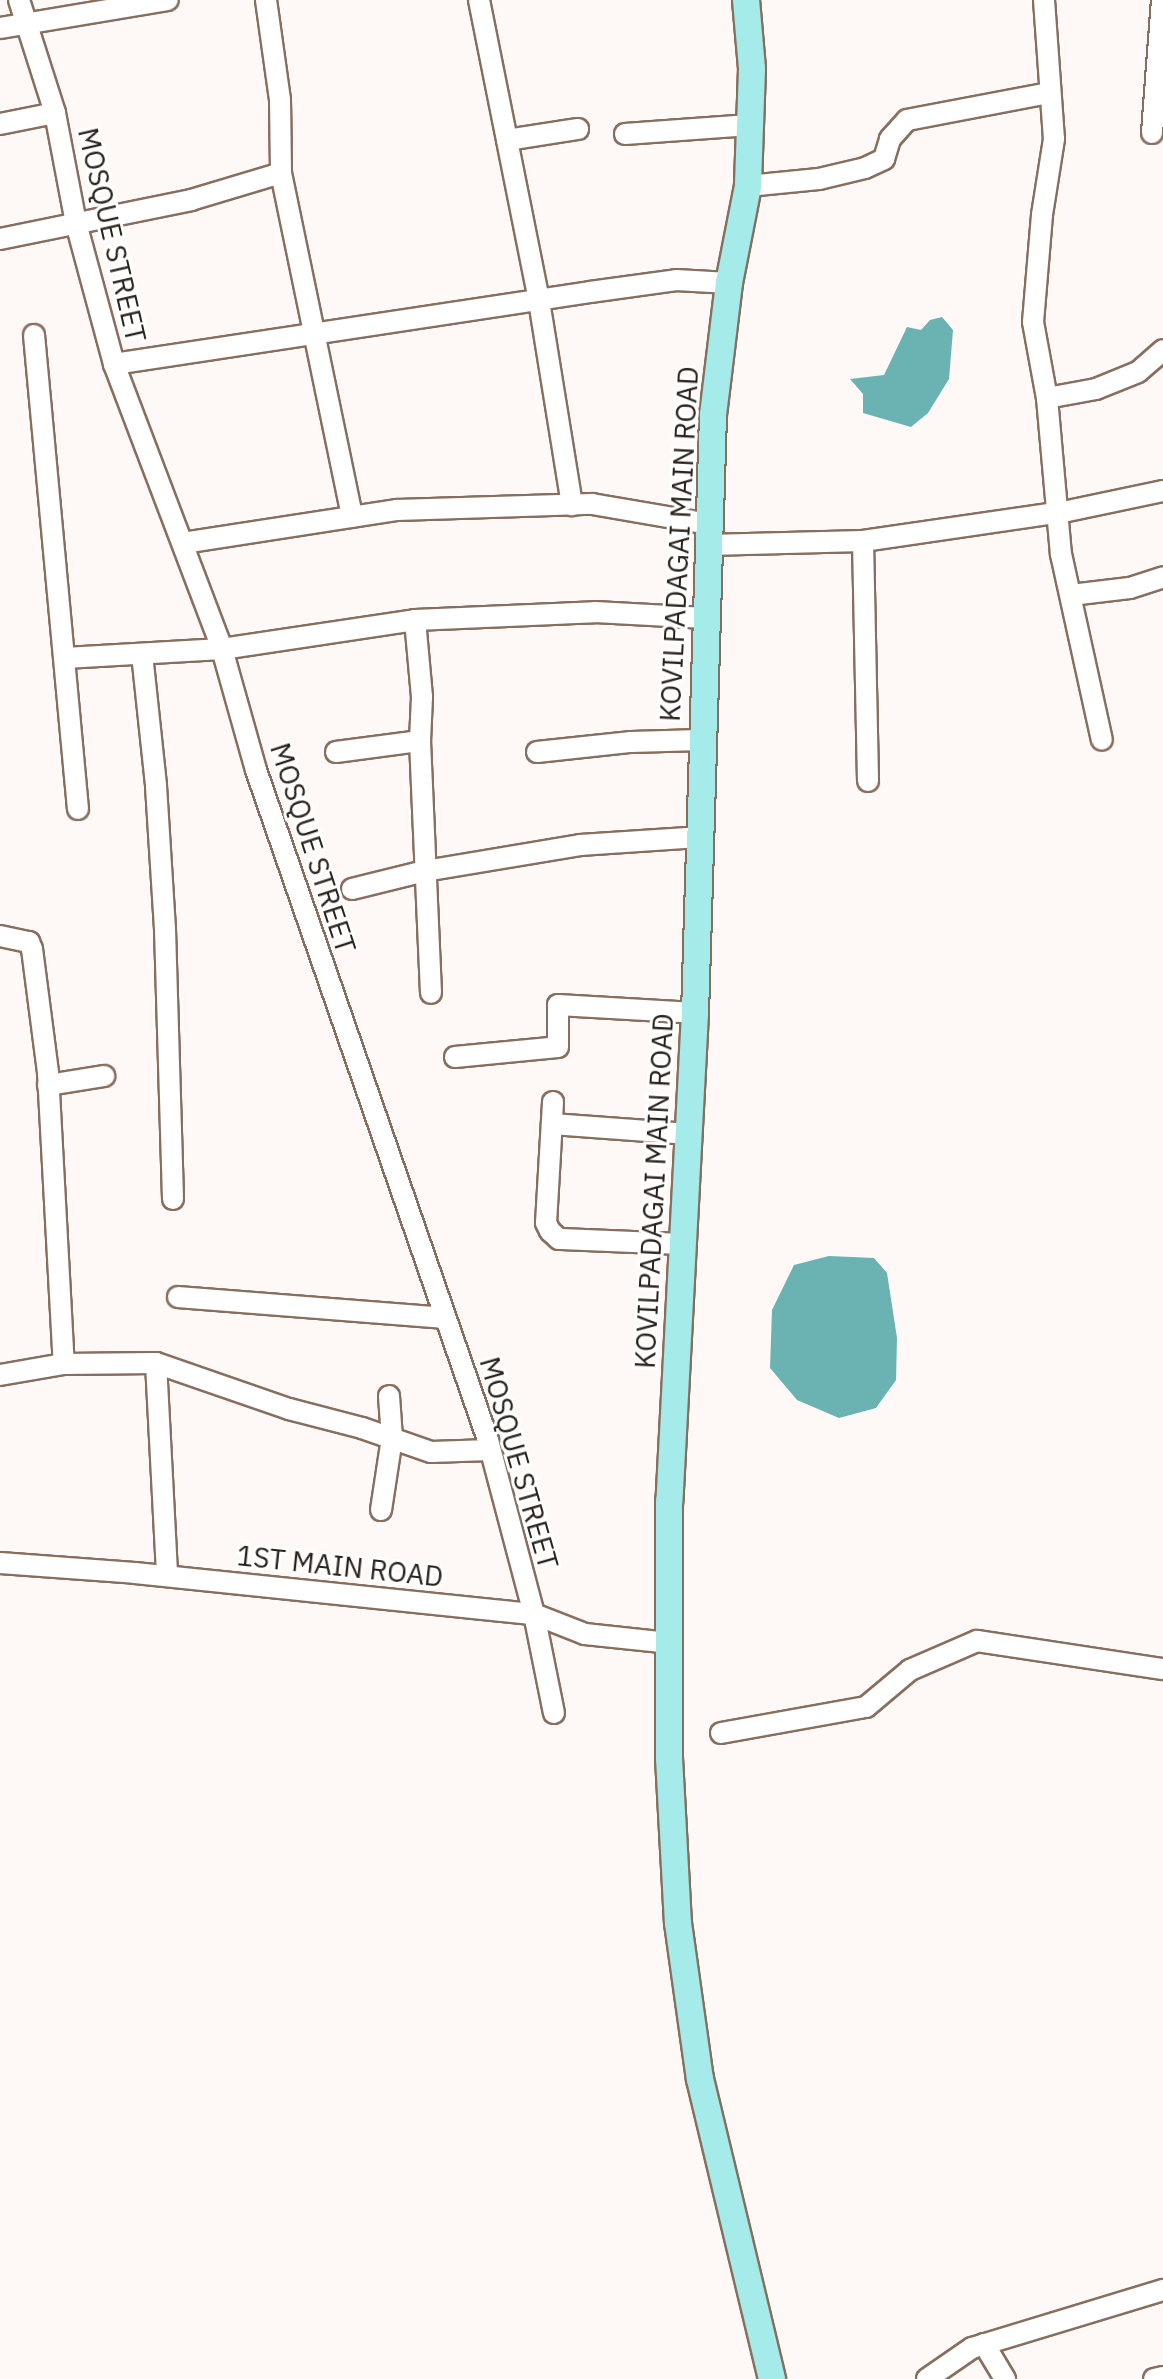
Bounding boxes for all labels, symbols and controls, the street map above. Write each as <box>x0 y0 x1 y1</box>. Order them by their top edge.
street label: MOSQUE STREET <box>71 124 153 346</box>
street label: KOVILPADAGAI MAIN ROAD <box>653 365 705 723</box>
street label: MOSQUE STREET <box>263 739 363 957</box>
street label: KOVILPADAGAI MAIN ROAD <box>628 1012 680 1370</box>
street label: MOSQUE STREET <box>473 1353 565 1573</box>
street label: 1ST MAIN ROAD <box>235 1538 445 1594</box>

